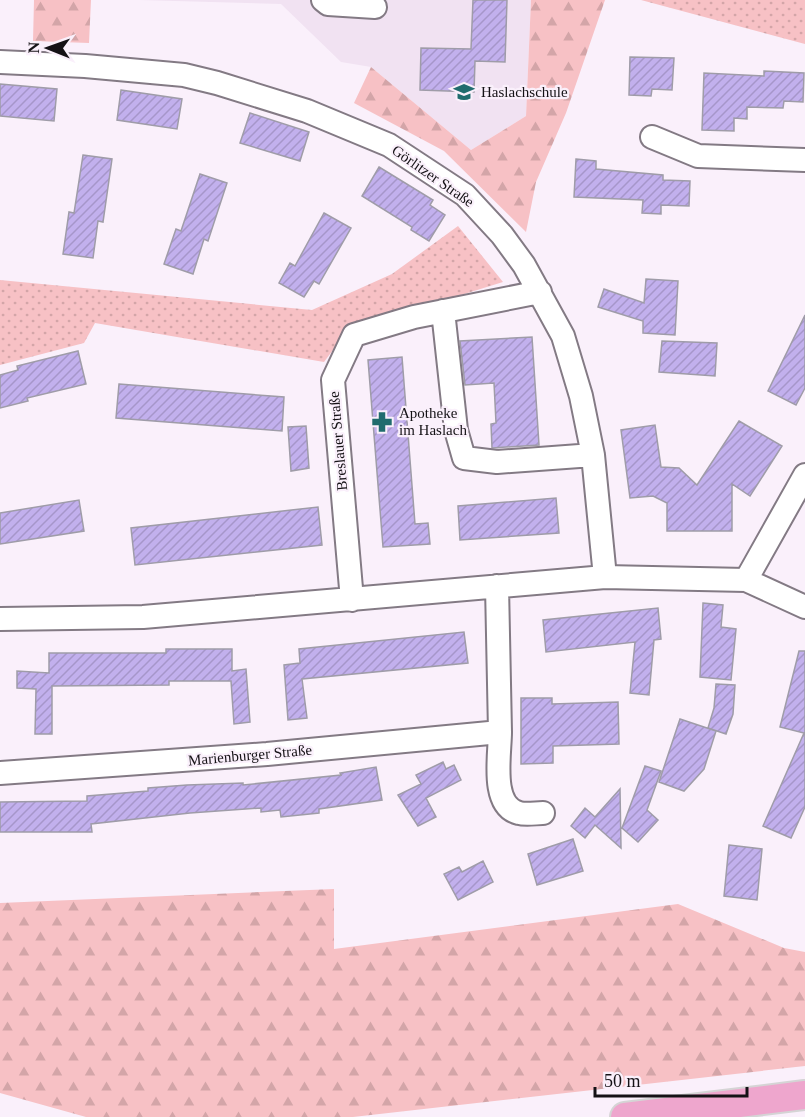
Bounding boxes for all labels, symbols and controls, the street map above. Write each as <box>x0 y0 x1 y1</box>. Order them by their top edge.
north arrow <box>18 18 78 78</box>
text: N <box>25 41 42 54</box>
school or university icon: Haslachschule <box>452 80 476 104</box>
place label: Haslachschule <box>481 84 568 100</box>
street label: Görlitzer Straße <box>389 142 477 210</box>
street label: Breslauer Straße <box>326 390 350 491</box>
place label: Apotheke im Haslach <box>399 405 467 438</box>
pharmacy icon: Apotheke im Haslach <box>370 410 394 434</box>
street label: Marienburger Straße <box>187 742 313 768</box>
scale bar <box>595 1060 746 1098</box>
text: 50 m <box>604 1071 641 1091</box>

